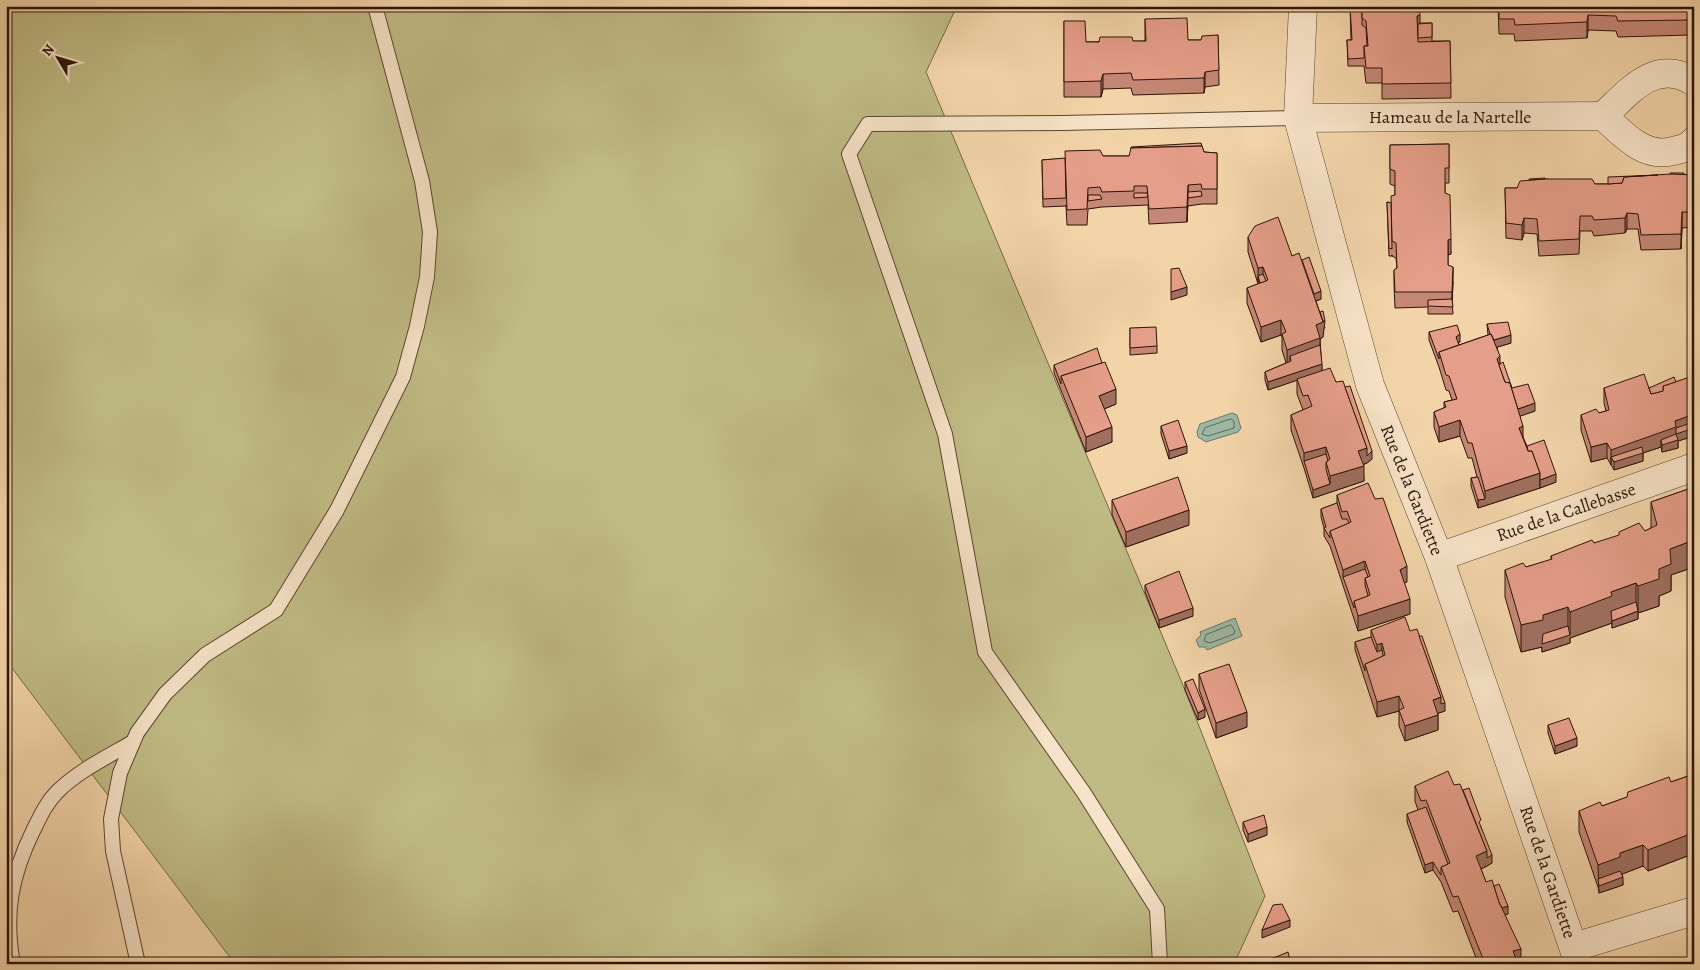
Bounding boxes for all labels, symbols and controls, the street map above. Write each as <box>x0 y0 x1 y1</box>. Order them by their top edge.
north arrow <box>32 32 82 82</box>
text: N <box>38 40 59 60</box>
street label: Hameau de la Nartelle <box>1369 105 1531 129</box>
street label: Rue de la Gardiette <box>1375 421 1449 559</box>
street label: Rue de la Callebasse <box>1493 477 1639 547</box>
street label: Rue de la Gardiette <box>1514 802 1582 942</box>

